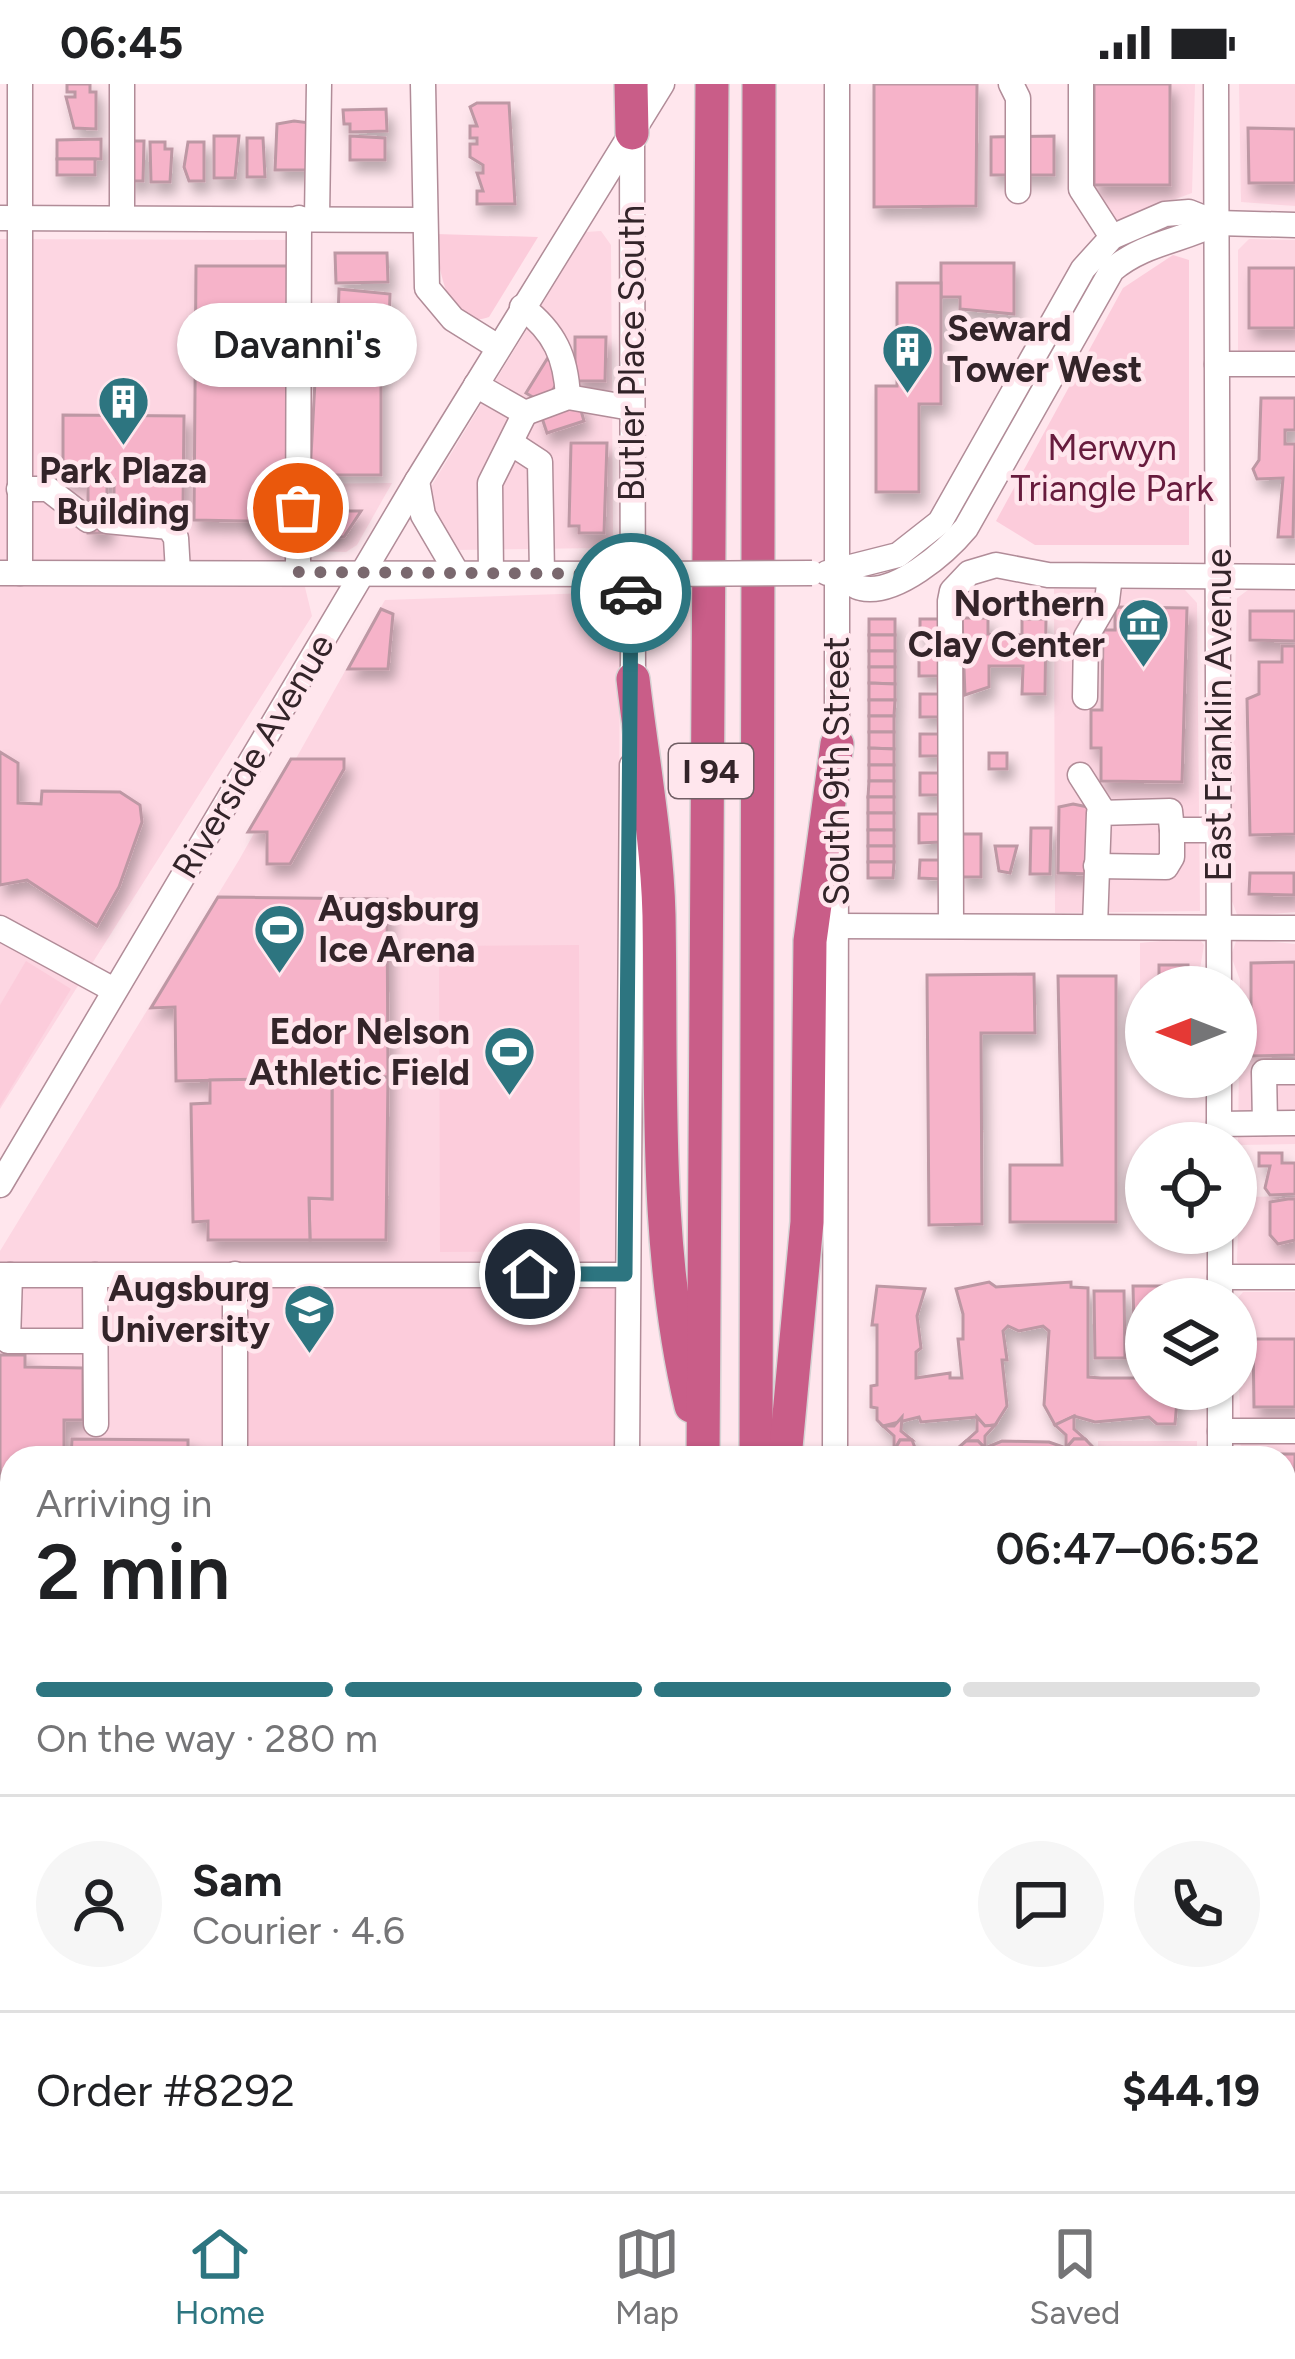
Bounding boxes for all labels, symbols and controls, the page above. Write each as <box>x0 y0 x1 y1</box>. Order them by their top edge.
text: 06:45 <box>60 15 183 69</box>
street label: Butler Place South <box>610 205 653 501</box>
callout: Davanni's <box>178 304 418 388</box>
place label: Seward Tower West <box>947 307 1143 391</box>
text: Davanni's <box>213 321 381 368</box>
building icon: Seward Tower West <box>880 321 936 395</box>
building icon: Park Plaza Building <box>95 374 151 448</box>
park label: Merwyn Triangle Park <box>1010 426 1214 510</box>
place label: Park Plaza Building <box>39 449 207 533</box>
pin <box>247 457 349 559</box>
icon: bag <box>265 475 331 541</box>
courier <box>571 533 691 653</box>
street label: East Franklin Avenue <box>1197 548 1240 882</box>
icon: car <box>598 560 664 626</box>
place label: Northern Clay Center <box>908 582 1105 666</box>
museum icon: Northern Clay Center <box>1116 596 1172 670</box>
street label: Riverside Avenue <box>163 626 343 886</box>
street label: South 9th Street <box>815 636 858 906</box>
road number: I 94 <box>669 744 753 798</box>
place label: Augsburg Ice Arena <box>318 887 480 971</box>
sports icon: Augsburg Ice Arena <box>251 901 307 975</box>
north arrow <box>1125 966 1257 1098</box>
map controls <box>1125 966 1257 1410</box>
place label: Edor Nelson Athletic Field <box>249 1010 470 1094</box>
sports icon: Edor Nelson Athletic Field <box>481 1024 537 1098</box>
button: locate <box>1125 1122 1257 1254</box>
pin <box>479 1223 581 1325</box>
icon: home <box>497 1241 563 1307</box>
place label: Augsburg University <box>100 1267 270 1351</box>
button: layers <box>1125 1278 1257 1410</box>
school or university icon: Augsburg University <box>281 1281 337 1355</box>
text: Arriving in <box>36 1480 212 1527</box>
text: 06:47–06:52 <box>996 1521 1260 1575</box>
text: 2 min <box>36 1525 230 1619</box>
text: On the way · 280 m <box>36 1715 378 1762</box>
button: person <box>36 1841 162 1967</box>
button: chat <box>978 1841 1104 1967</box>
button: phone <box>1134 1841 1260 1967</box>
text: Sam <box>192 1853 283 1907</box>
text: Courier · 4.6 <box>192 1907 405 1954</box>
text: Order #8292 <box>36 2063 295 2117</box>
text: $44.19 <box>1122 2063 1260 2117</box>
tab: Home <box>175 2221 265 2332</box>
tab: Map <box>614 2221 680 2332</box>
tab: Saved <box>1029 2221 1120 2332</box>

